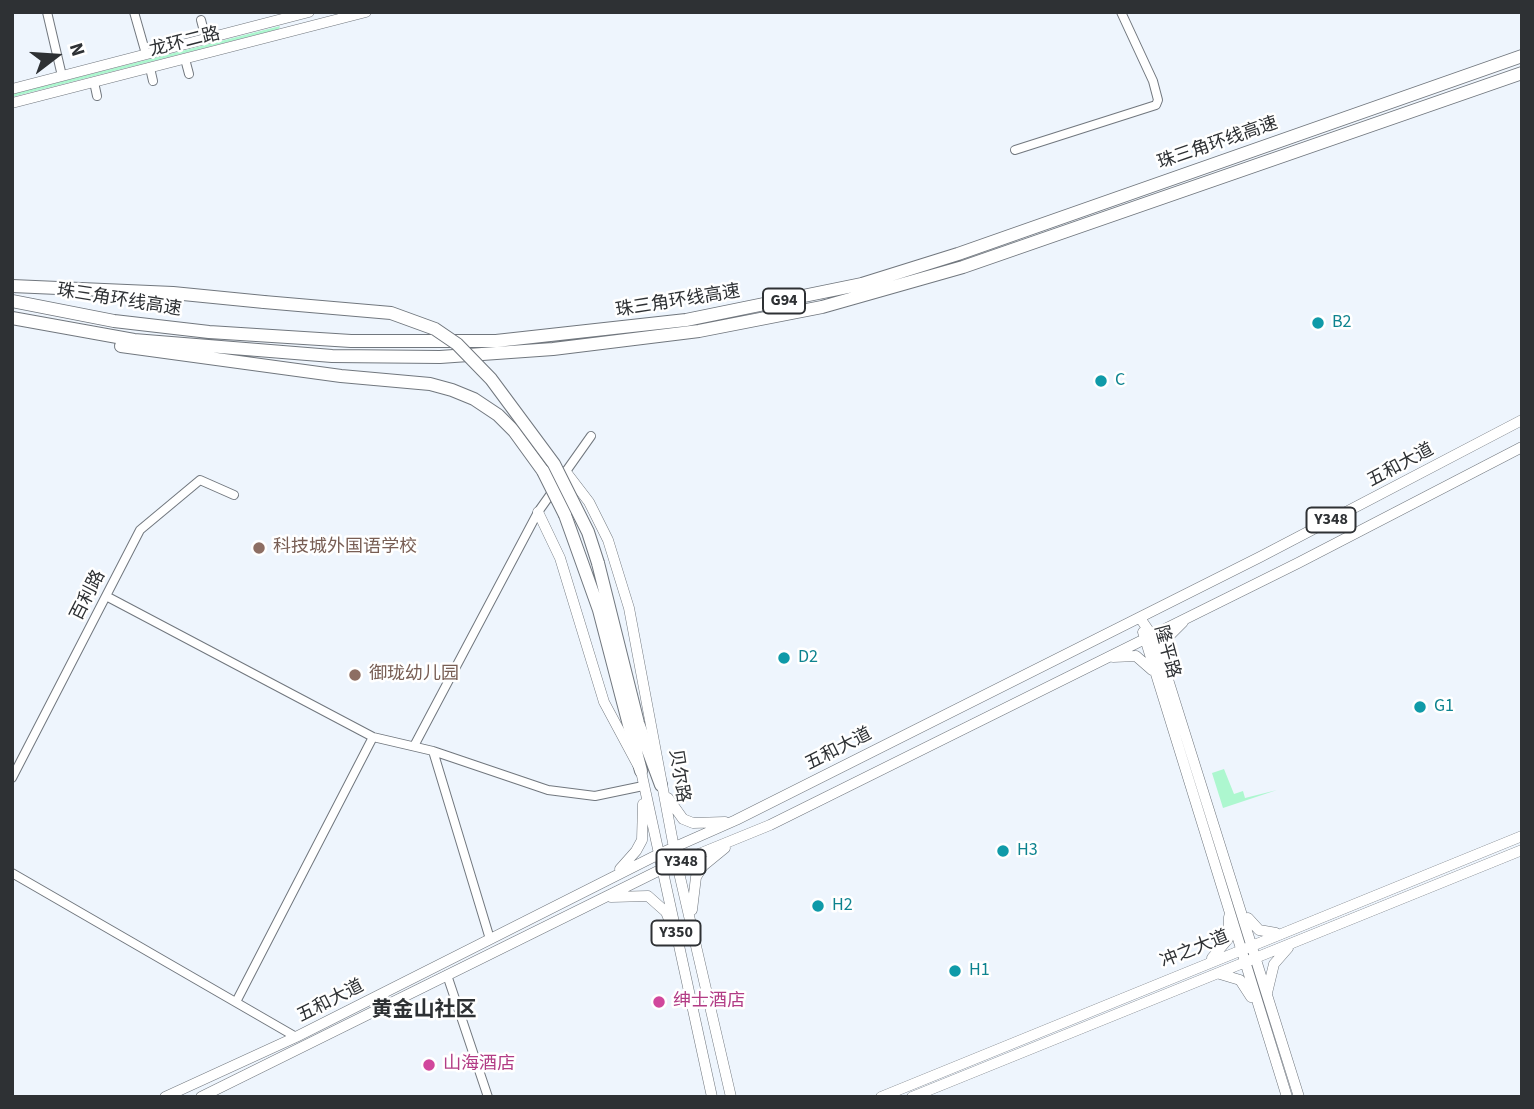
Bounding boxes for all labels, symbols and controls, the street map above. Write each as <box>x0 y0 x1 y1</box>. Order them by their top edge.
north arrow <box>21 21 91 91</box>
street label: 龙环二路 <box>147 24 223 62</box>
text: N <box>62 40 91 60</box>
street label: 珠三角环线高速 <box>1155 113 1281 175</box>
street label: 珠三角环线高速 <box>55 280 183 322</box>
street label: 珠三角环线高速 <box>614 281 742 323</box>
road number: G94 <box>763 288 805 314</box>
place label: B2 <box>1332 312 1352 334</box>
marker: B2 <box>1310 315 1326 331</box>
place label: C <box>1115 370 1125 392</box>
marker: C <box>1093 373 1109 389</box>
street label: 五和大道 <box>1364 440 1438 492</box>
road number: Y348 <box>1306 508 1356 533</box>
place label: 科技城外国语学校 <box>273 537 417 559</box>
marker: 科技城外国语学校 <box>251 540 267 556</box>
street label: 百利路 <box>67 567 111 625</box>
street label: 隆平路 <box>1149 623 1183 681</box>
place label: D2 <box>798 647 818 669</box>
marker: D2 <box>776 650 792 666</box>
place label: 御珑幼儿园 <box>369 664 459 686</box>
marker: 御珑幼儿园 <box>347 667 363 683</box>
place label: G1 <box>1434 696 1454 718</box>
marker: G1 <box>1412 699 1428 715</box>
street label: 五和大道 <box>802 724 876 776</box>
street label: 贝尔路 <box>663 748 693 804</box>
place label: H3 <box>1017 840 1038 862</box>
marker: H3 <box>995 843 1011 859</box>
road number: Y348 <box>656 849 706 874</box>
place label: H2 <box>832 895 853 917</box>
marker: H2 <box>810 898 826 914</box>
road number: Y350 <box>652 920 700 945</box>
street label: 冲之大道 <box>1158 927 1232 973</box>
place label: H1 <box>969 960 990 982</box>
marker: H1 <box>947 963 963 979</box>
street label: 五和大道 <box>294 976 368 1028</box>
place label: 绅士酒店 <box>673 991 745 1013</box>
marker: 绅士酒店 <box>651 994 667 1010</box>
district label: 黄金山社区 <box>372 998 476 1024</box>
place label: 山海酒店 <box>443 1054 515 1076</box>
marker: 山海酒店 <box>421 1057 437 1073</box>

